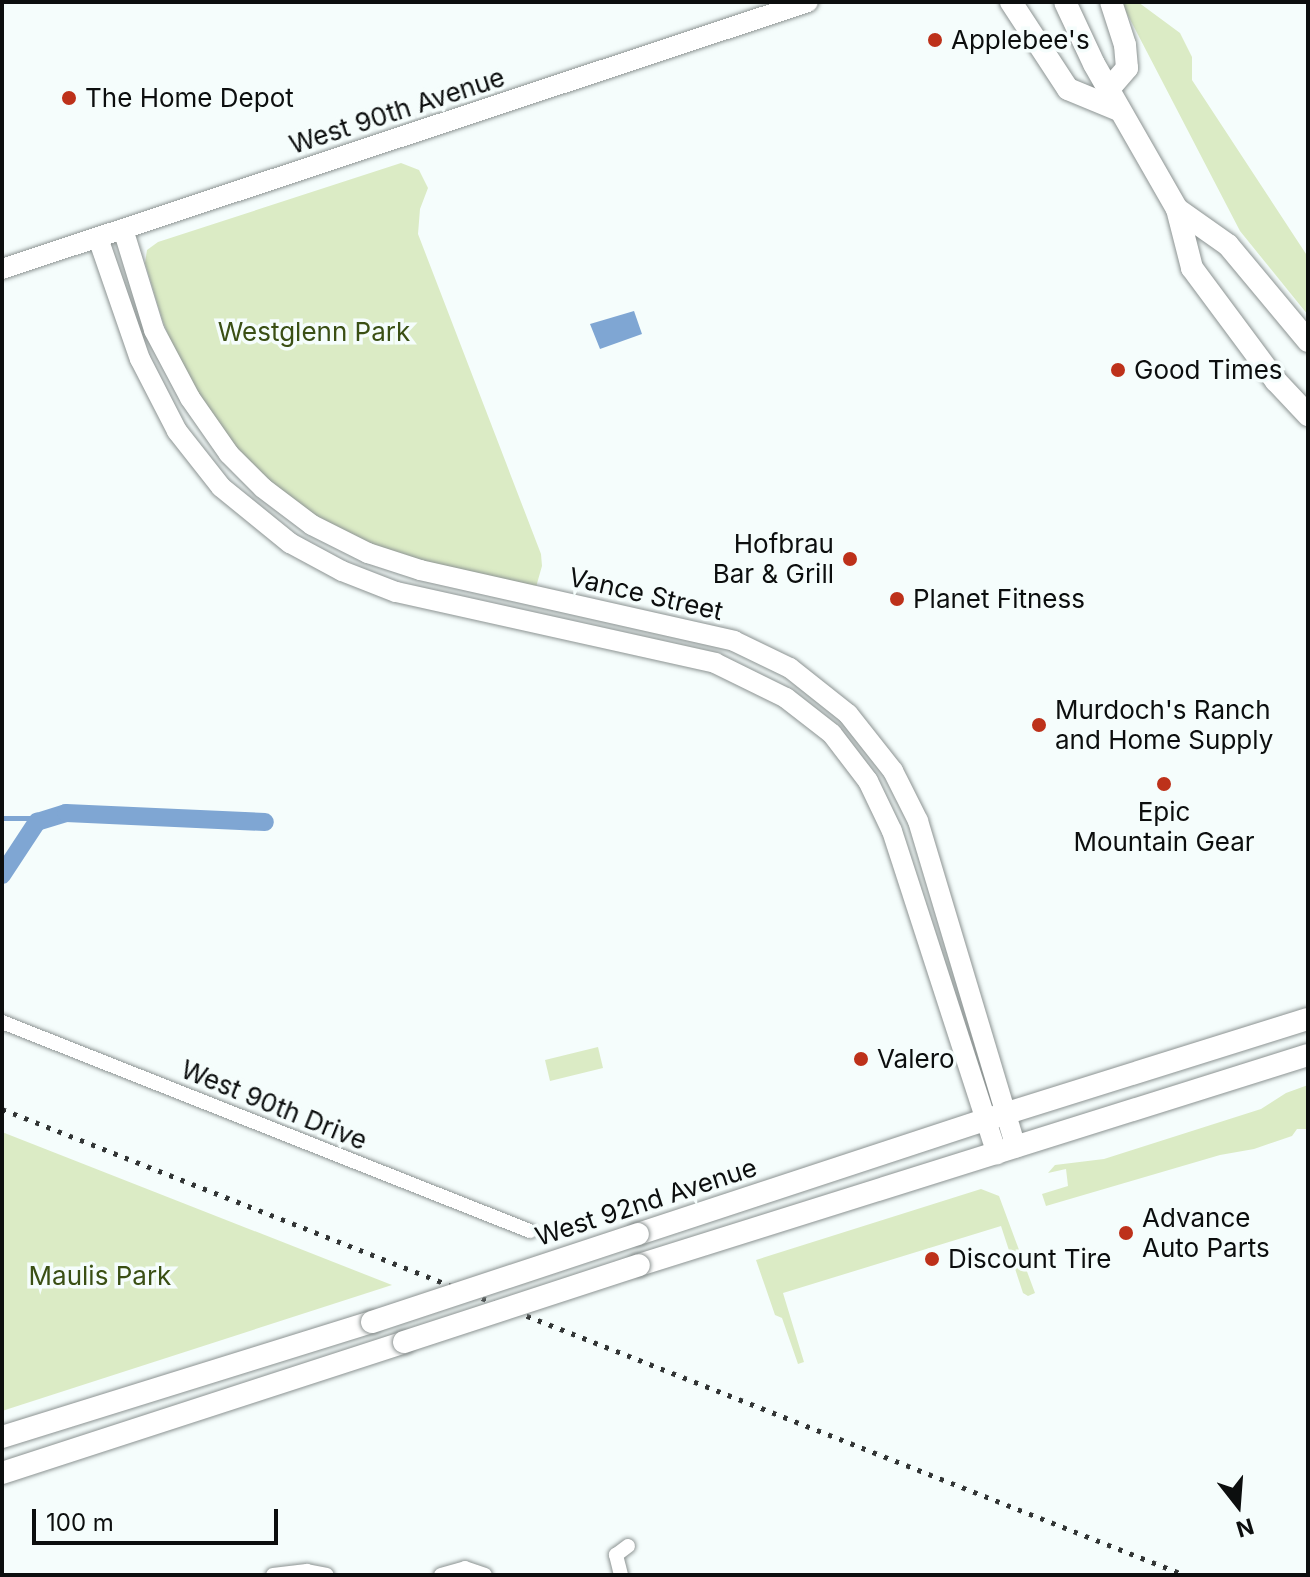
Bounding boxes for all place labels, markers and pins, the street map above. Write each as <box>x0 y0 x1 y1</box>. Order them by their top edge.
place label: Applebee's <box>951 24 1090 56</box>
marker: Applebee's <box>926 31 944 49</box>
place label: The Home Depot <box>85 82 294 114</box>
marker: The Home Depot <box>60 89 78 107</box>
place label: Good Times <box>1134 354 1283 386</box>
marker: Good Times <box>1109 361 1127 379</box>
place label: Hofbrau Bar & Grill <box>713 528 834 590</box>
marker: Hofbrau Bar & Grill <box>841 550 859 568</box>
place label: Planet Fitness <box>913 583 1085 615</box>
marker: Planet Fitness <box>888 590 906 608</box>
place label: Murdoch's Ranch and Home Supply <box>1055 694 1273 756</box>
marker: Murdoch's Ranch and Home Supply <box>1030 716 1048 734</box>
marker: Epic Mountain Gear <box>1155 775 1173 793</box>
place label: Epic Mountain Gear <box>1073 796 1255 858</box>
place label: Valero <box>877 1043 955 1075</box>
marker: Valero <box>852 1050 870 1068</box>
place label: Advance Auto Parts <box>1142 1202 1270 1264</box>
marker: Advance Auto Parts <box>1117 1224 1135 1242</box>
place label: Discount Tire <box>948 1243 1111 1275</box>
marker: Discount Tire <box>923 1250 941 1268</box>

